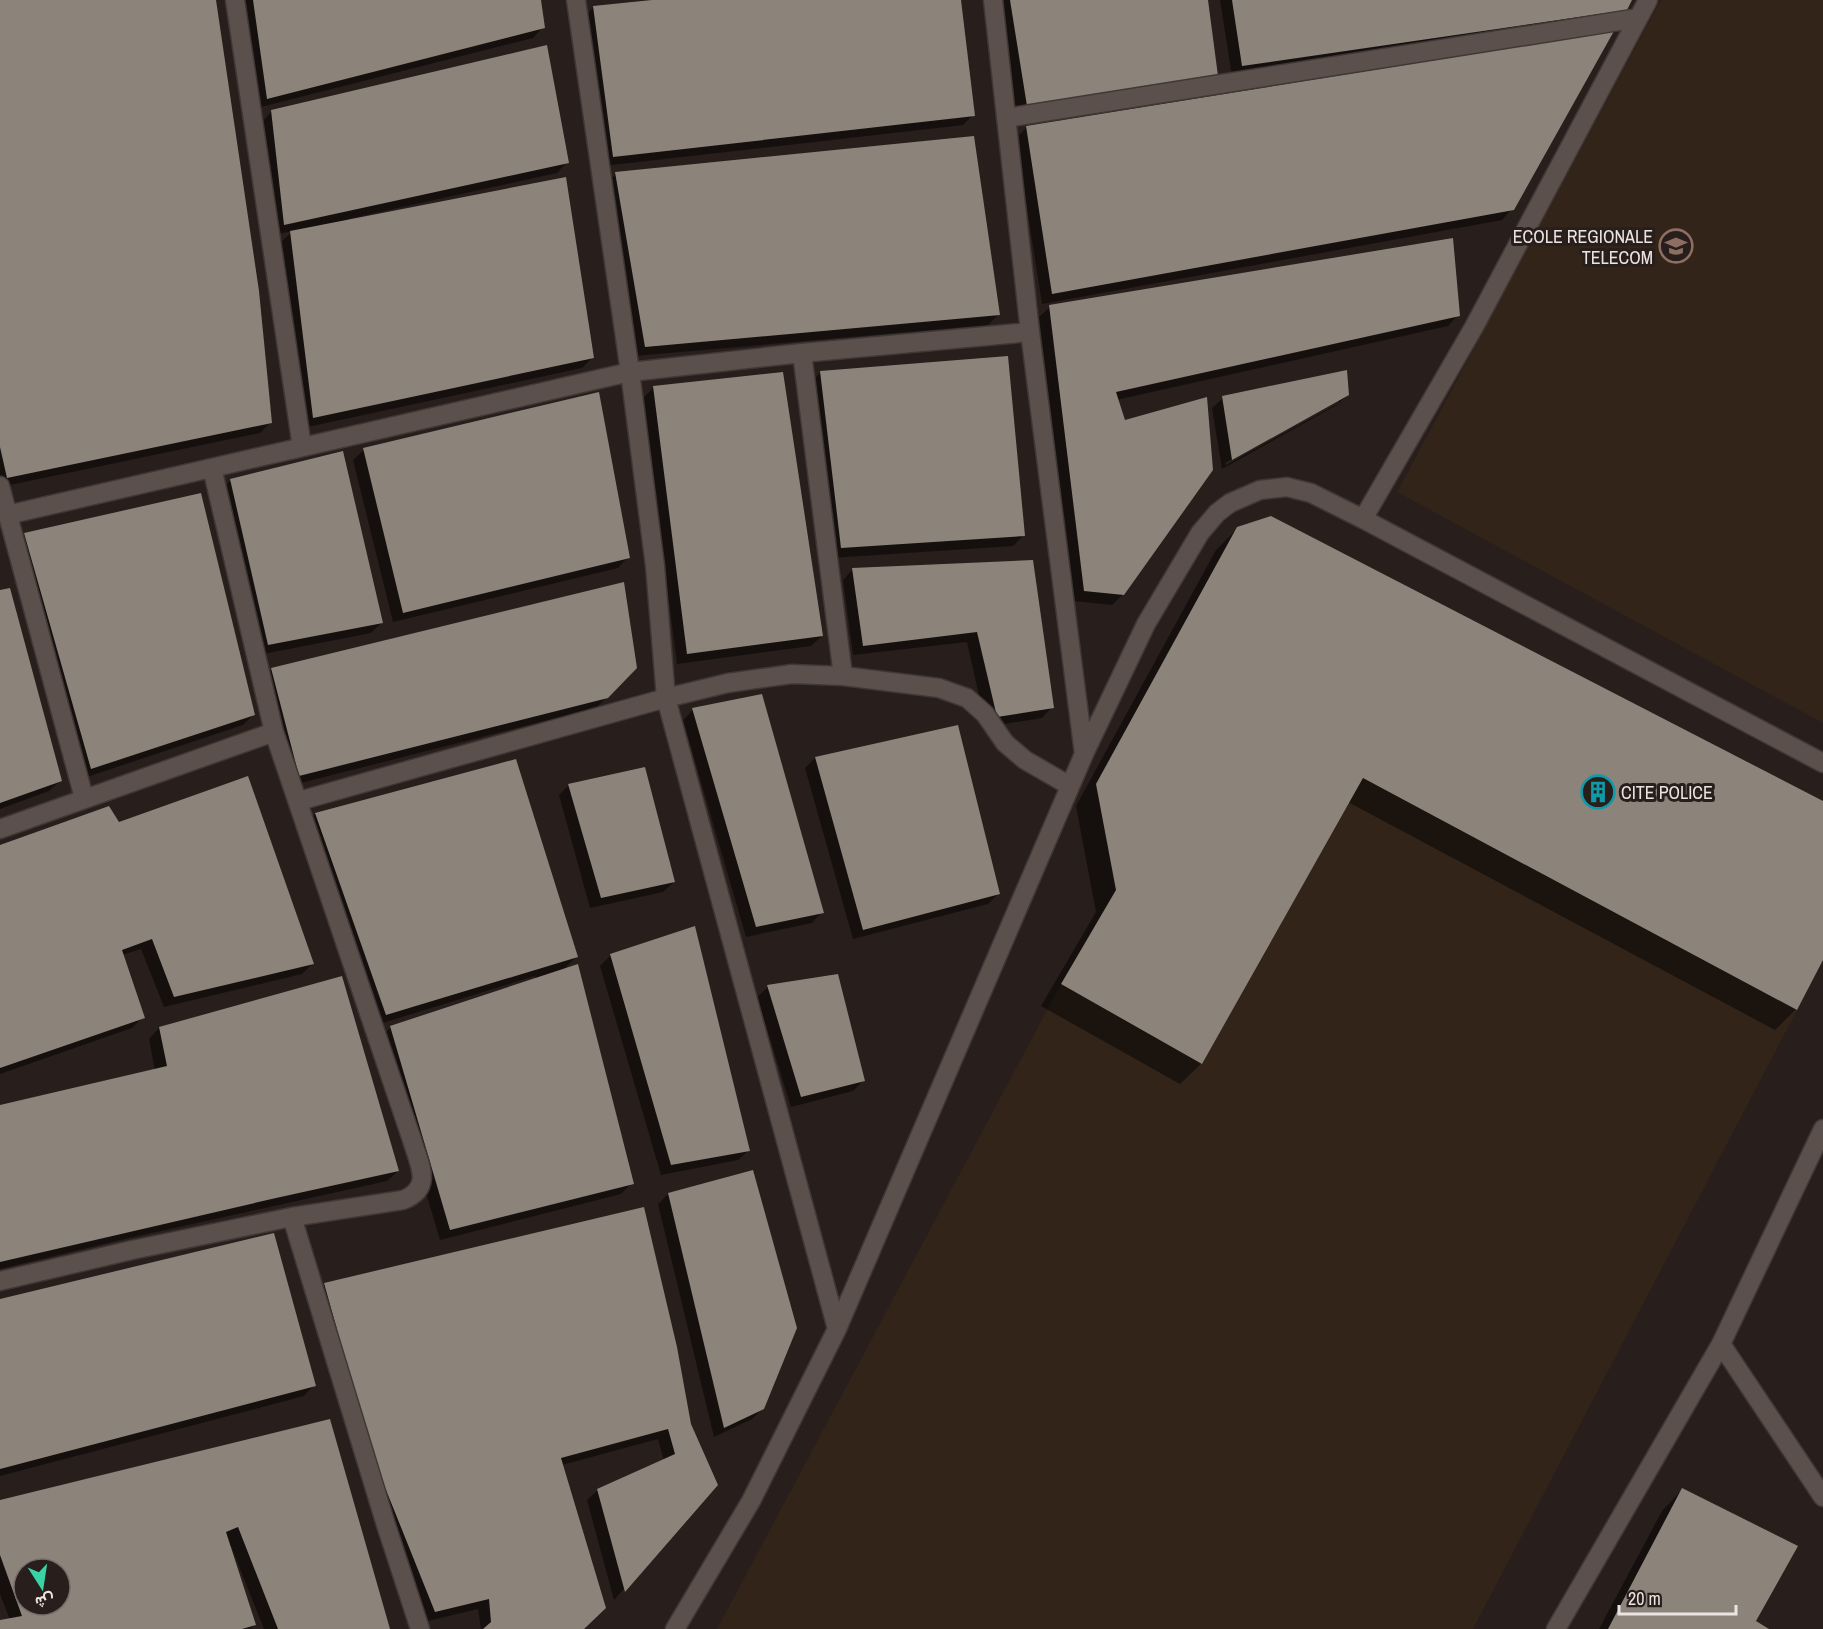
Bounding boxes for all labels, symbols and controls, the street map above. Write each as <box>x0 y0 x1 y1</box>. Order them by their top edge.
place label: ECOLE REGIONALE TELECOM <box>1513 224 1653 270</box>
school or university icon: ECOLE REGIONALE TELECOM <box>1658 228 1694 264</box>
building icon: CITE POLICE <box>1580 774 1616 810</box>
place label: CITE POLICE <box>1621 780 1713 805</box>
north arrow <box>12 1557 72 1617</box>
scale bar <box>1619 1578 1736 1616</box>
text: 20 m <box>1628 1586 1661 1611</box>
text: ش <box>33 1589 57 1614</box>

